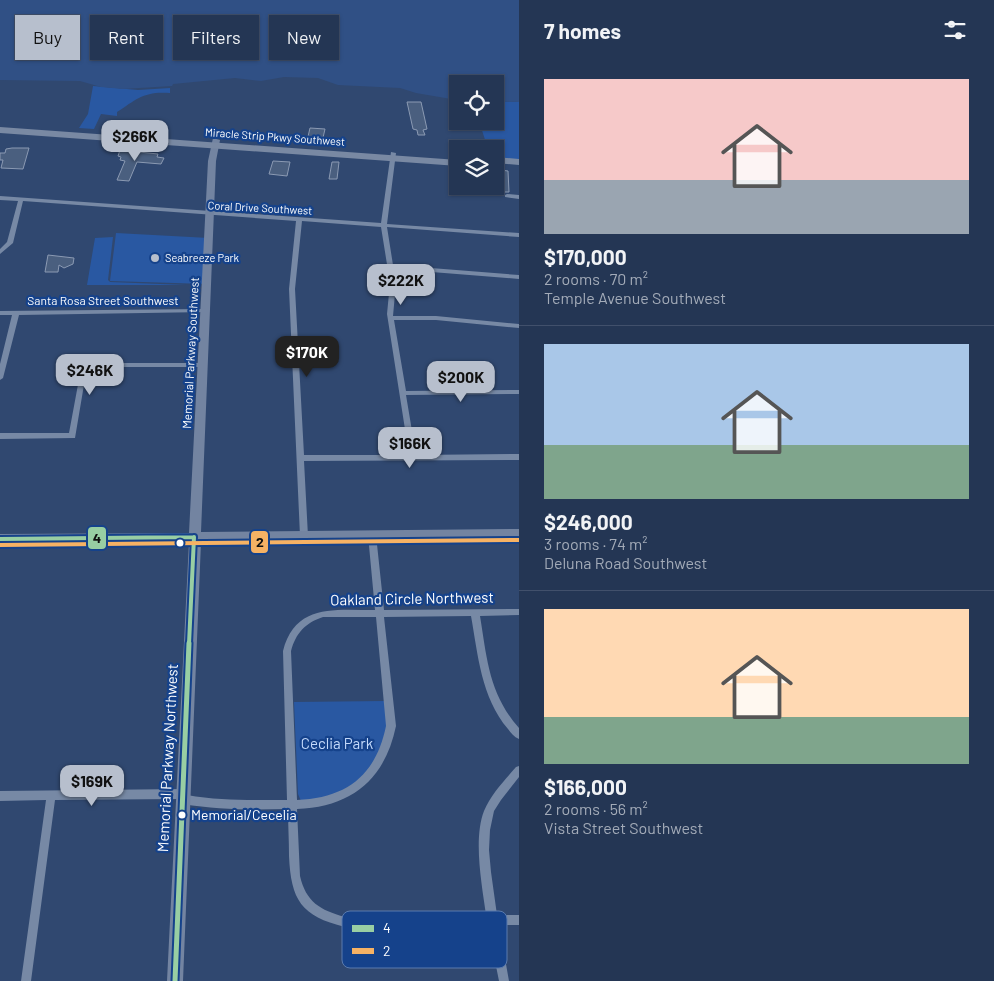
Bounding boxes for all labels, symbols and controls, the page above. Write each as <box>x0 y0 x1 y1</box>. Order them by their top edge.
chip: Buy <box>15 15 80 60</box>
chip: Rent <box>90 15 163 60</box>
chip: Filters <box>173 15 259 60</box>
chip: New <box>269 15 339 60</box>
icon: filters <box>941 16 969 44</box>
text: 7 homes <box>544 18 621 43</box>
map controls <box>449 75 504 195</box>
button: locate <box>449 75 504 130</box>
icon: home <box>712 111 802 201</box>
pin: $266K <box>100 120 170 162</box>
street label: Miracle Strip Pkwy Southwest <box>205 125 345 148</box>
text: $266K <box>112 126 158 145</box>
button: layers <box>449 140 504 195</box>
street label: Coral Drive Southwest <box>207 198 313 217</box>
text: $170,000 <box>544 244 627 269</box>
place label: Seabreeze Park <box>165 251 240 264</box>
marker: Seabreeze Park <box>149 252 161 264</box>
pin: $222K <box>366 264 436 306</box>
text: 2 rooms · 70 m² <box>544 269 648 288</box>
text: $222K <box>378 270 424 289</box>
street label: Memorial Parkway Southwest <box>179 277 201 429</box>
text: Temple Avenue Southwest <box>544 288 726 307</box>
street label: Santa Rosa Street Southwest <box>27 293 179 307</box>
pin: $170K <box>272 336 342 378</box>
text: $170K <box>286 342 328 361</box>
pin: $246K <box>55 354 125 396</box>
text: $246K <box>67 360 113 379</box>
pin: $200K <box>426 360 496 403</box>
text: $200K <box>438 367 484 386</box>
icon: home <box>712 377 802 467</box>
pin: $166K <box>375 426 445 469</box>
text: $166K <box>389 433 431 452</box>
text: $246,000 <box>544 509 633 534</box>
line badge: 4 <box>87 526 107 550</box>
text: 4 <box>93 529 101 546</box>
line badge: 2 <box>250 530 269 554</box>
text: 2 <box>256 533 264 550</box>
text: 3 rooms · 74 m² <box>544 534 647 553</box>
unlabelled marker <box>175 538 185 548</box>
text: Deluna Road Southwest <box>544 553 707 572</box>
street label: Oakland Circle Northwest <box>330 588 494 608</box>
icon: home <box>712 642 802 732</box>
street label: Memorial Parkway Northwest <box>153 663 181 853</box>
park label: Ceclia Park <box>301 734 374 752</box>
pin: $169K <box>57 764 127 807</box>
text: $169K <box>71 771 113 790</box>
text: $166,000 <box>544 774 627 799</box>
text: 2 rooms · 56 m² <box>544 799 648 818</box>
place label: Memorial/Cecelia <box>191 806 297 823</box>
marker: Memorial/Cecelia <box>177 810 187 820</box>
text: Vista Street Southwest <box>544 818 703 837</box>
legend <box>342 911 507 968</box>
text: 4 <box>383 919 391 936</box>
text: 2 <box>383 942 391 959</box>

